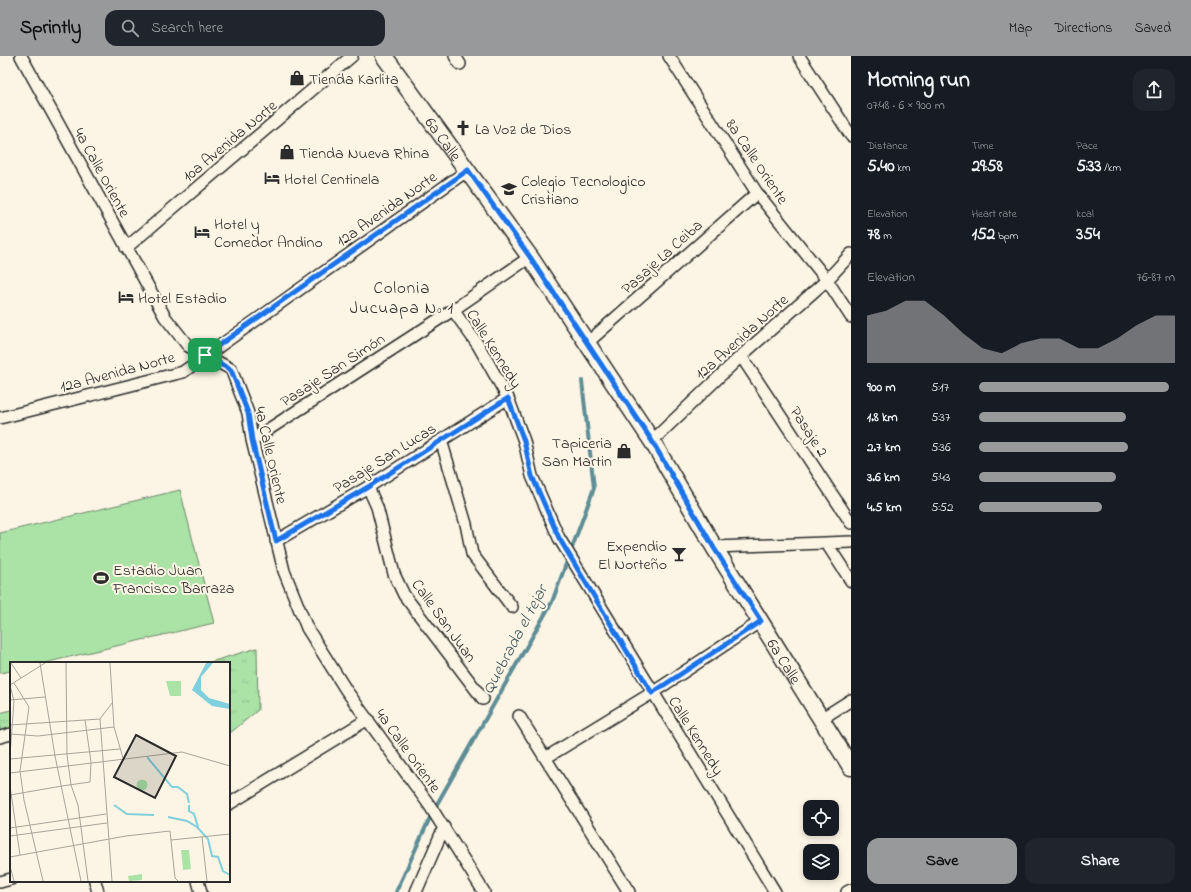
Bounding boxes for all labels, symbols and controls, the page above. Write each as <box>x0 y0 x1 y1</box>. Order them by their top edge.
search box <box>105 10 385 46</box>
text: Sprintly <box>20 15 81 42</box>
icon: search <box>119 17 141 39</box>
text: Search here <box>151 17 223 39</box>
text: Map <box>1009 18 1032 39</box>
text: Directions <box>1054 18 1112 39</box>
text: Saved <box>1134 18 1171 39</box>
text: Morning run <box>867 65 970 97</box>
place label: Tienda Karlita <box>309 68 399 92</box>
shop icon: Tienda Karlita <box>288 69 306 87</box>
button: share <box>1133 69 1175 111</box>
street label: 10a Avenida Norte <box>178 94 284 188</box>
text: 07:48 · 6 × 900 m <box>867 96 945 115</box>
street label: 6a Calle <box>418 113 467 168</box>
street label: 8a Calle Oriente <box>719 115 794 210</box>
place label: La Voz de Dios <box>475 118 571 142</box>
church icon: La Voz de Dios <box>454 119 472 137</box>
street label: 4a Calle Oriente <box>67 124 136 223</box>
text: Distance <box>867 138 908 154</box>
text: Time <box>972 138 993 154</box>
text: Pace <box>1076 138 1098 154</box>
place label: Tienda Nueva Rhina <box>299 142 429 166</box>
shop icon: Tienda Nueva Rhina <box>278 143 296 161</box>
text: 5.40 <box>867 154 895 179</box>
text: 29:58 <box>972 154 1003 179</box>
text: 5:33 <box>1076 154 1102 179</box>
text: km <box>895 160 911 176</box>
text: /km <box>1102 160 1121 176</box>
street label: 12a Avenida Norte <box>332 165 443 253</box>
place label: Hotel Centinela <box>284 168 379 192</box>
hotel icon: Hotel Centinela <box>263 169 281 187</box>
place label: Colegio Tecnologico Cristiano <box>521 170 646 212</box>
school or university icon: Colegio Tecnologico Cristiano <box>500 180 518 198</box>
text: Elevation <box>867 206 907 222</box>
text: Heart rate <box>972 206 1017 222</box>
text: kcal <box>1076 206 1094 222</box>
place label: Hotel y Comedor Andino <box>214 213 323 255</box>
street label: Pasaje La Ceiba <box>616 214 708 301</box>
text: 78 <box>867 222 880 247</box>
text: 152 <box>972 222 995 247</box>
text: 354 <box>1076 222 1100 247</box>
hotel icon: Hotel y Comedor Andino <box>193 223 211 241</box>
text: m <box>880 228 892 244</box>
text: bpm <box>995 228 1018 244</box>
text: Elevation <box>867 268 915 287</box>
text: 76–87 m <box>1137 268 1175 287</box>
district label: Colonia Jucuapa Nº 1 <box>350 276 454 321</box>
place label: Hotel Estadio <box>138 287 227 311</box>
hotel icon: Hotel Estadio <box>117 288 135 306</box>
street label: 12a Avenida Norte <box>690 288 795 386</box>
street label: Calle Kennedy <box>459 305 527 394</box>
street label: Pasaje San Simón <box>276 328 390 414</box>
pin <box>188 338 222 372</box>
icon: arrive <box>194 344 216 366</box>
street label: 12a Avenida Norte <box>57 346 179 400</box>
text: 900 m <box>867 378 895 397</box>
text: 5:17 <box>931 378 949 397</box>
street label: Pasaje 2 <box>783 402 834 462</box>
street label: 4a Calle Oriente <box>247 404 293 507</box>
text: 1.8 km <box>867 408 898 427</box>
text: 5:37 <box>931 408 950 427</box>
street label: Pasaje San Lucas <box>329 417 441 500</box>
place label: Tapiceria San Martin <box>542 432 612 474</box>
text: 2.7 km <box>867 438 901 457</box>
text: 5:36 <box>931 438 951 457</box>
shop icon: Tapiceria San Martin <box>615 442 633 460</box>
text: 3.6 km <box>867 468 900 487</box>
text: 5:43 <box>931 468 950 487</box>
text: 4.5 km <box>867 498 901 517</box>
text: 5:52 <box>931 498 953 517</box>
place label: Expendio El Norteño <box>598 535 667 577</box>
bar icon: Expendio El Norteño <box>670 545 688 563</box>
place label: Estadio Juan Francisco Barraza <box>112 559 234 601</box>
sports icon: Estadio Juan Francisco Barraza <box>92 569 110 587</box>
street label: Calle San Juan <box>405 574 482 668</box>
water label: Quebrada el tejar <box>476 578 556 699</box>
street label: 6a Calle <box>760 634 807 690</box>
inset map <box>10 662 230 882</box>
street label: Calle Kennedy <box>661 692 729 781</box>
street label: 4a Calle Oriente <box>369 704 447 799</box>
map controls <box>803 800 839 880</box>
button: locate <box>803 800 839 836</box>
button: Save <box>867 838 1017 884</box>
button: Share <box>1025 838 1175 884</box>
button: layers <box>803 844 839 880</box>

